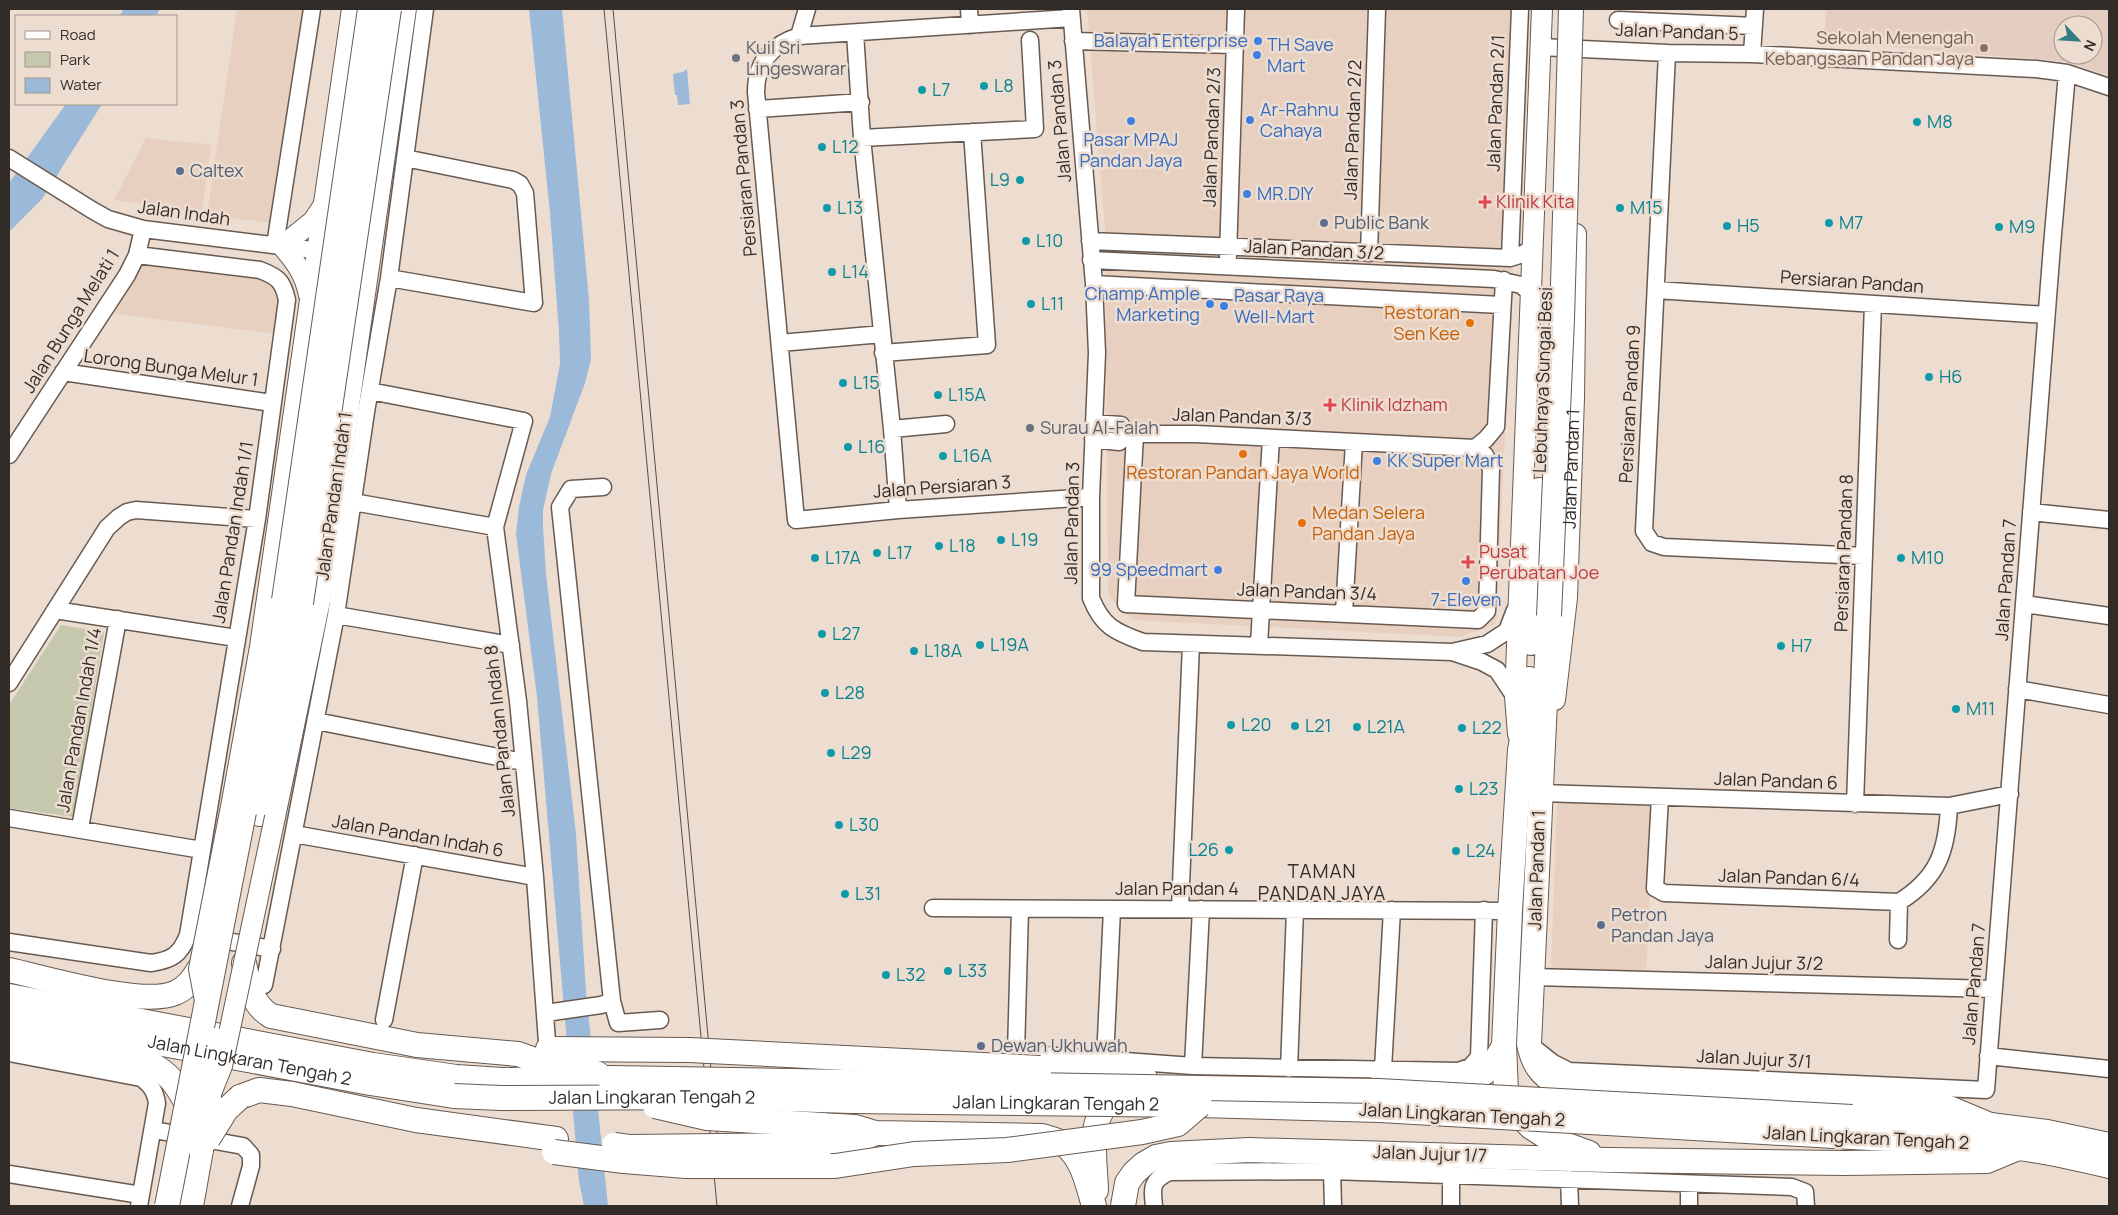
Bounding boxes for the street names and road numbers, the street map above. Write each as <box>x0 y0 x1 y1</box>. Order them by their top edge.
street label: Jalan Pandan 5 <box>1615 17 1739 45</box>
street label: Jalan Pandan 2/1 <box>1481 34 1509 172</box>
street label: Jalan Pandan 3 <box>1042 59 1076 183</box>
street label: Jalan Pandan 2/2 <box>1338 59 1366 201</box>
street label: Jalan Pandan 2/3 <box>1197 67 1225 207</box>
street label: Persiaran Pandan 3 <box>724 99 762 258</box>
street label: Jalan Indah <box>136 194 232 230</box>
street label: Jalan Pandan 3/2 <box>1243 233 1385 265</box>
street label: Jalan Bunga Melati 1 <box>16 244 124 397</box>
street label: Persiaran Pandan <box>1779 264 1925 298</box>
street label: Lebuhraya Sungai Besi <box>1527 286 1557 473</box>
street label: Persiaran Pandan 9 <box>1613 324 1645 484</box>
street label: Lorong Bunga Melur 1 <box>82 343 260 391</box>
street label: Jalan Pandan 3/3 <box>1172 402 1312 430</box>
street label: Jalan Pandan 1 <box>1556 408 1585 529</box>
street label: Jalan Pandan Indah 1 <box>309 410 357 582</box>
street label: Jalan Pandan Indah 1/1 <box>206 439 258 624</box>
street label: Jalan Pandan 3 <box>1058 461 1084 585</box>
street label: Jalan Persiaran 3 <box>872 469 1012 503</box>
street label: Persiaran Pandan 8 <box>1828 474 1858 632</box>
street label: Jalan Pandan 7 <box>1989 518 2021 642</box>
street label: Jalan Pandan 3/4 <box>1236 577 1378 605</box>
street label: Jalan Pandan Indah 1/4 <box>50 626 106 814</box>
street label: Jalan Pandan Indah 8 <box>478 644 520 818</box>
street label: Jalan Pandan 6 <box>1714 766 1838 794</box>
street label: Jalan Pandan Indah 6 <box>330 808 506 862</box>
street label: Jalan Pandan 1 <box>1522 810 1550 930</box>
street label: Jalan Pandan 6/4 <box>1718 863 1860 891</box>
street label: Jalan Pandan 4 <box>1115 876 1239 900</box>
street label: Jalan Pandan 7 <box>1956 922 1990 1046</box>
street label: Jalan Jujur 3/2 <box>1705 949 1823 975</box>
street label: Jalan Lingkaran Tengah 2 <box>146 1028 354 1090</box>
street label: Jalan Jujur 3/1 <box>1696 1043 1812 1073</box>
street label: Jalan Lingkaran Tengah 2 <box>549 1084 756 1109</box>
street label: Jalan Lingkaran Tengah 2 <box>952 1089 1159 1116</box>
street label: Jalan Lingkaran Tengah 2 <box>1358 1097 1566 1131</box>
street label: Jalan Lingkaran Tengah 2 <box>1762 1120 1970 1154</box>
street label: Jalan Jujur 1/7 <box>1373 1139 1488 1167</box>

